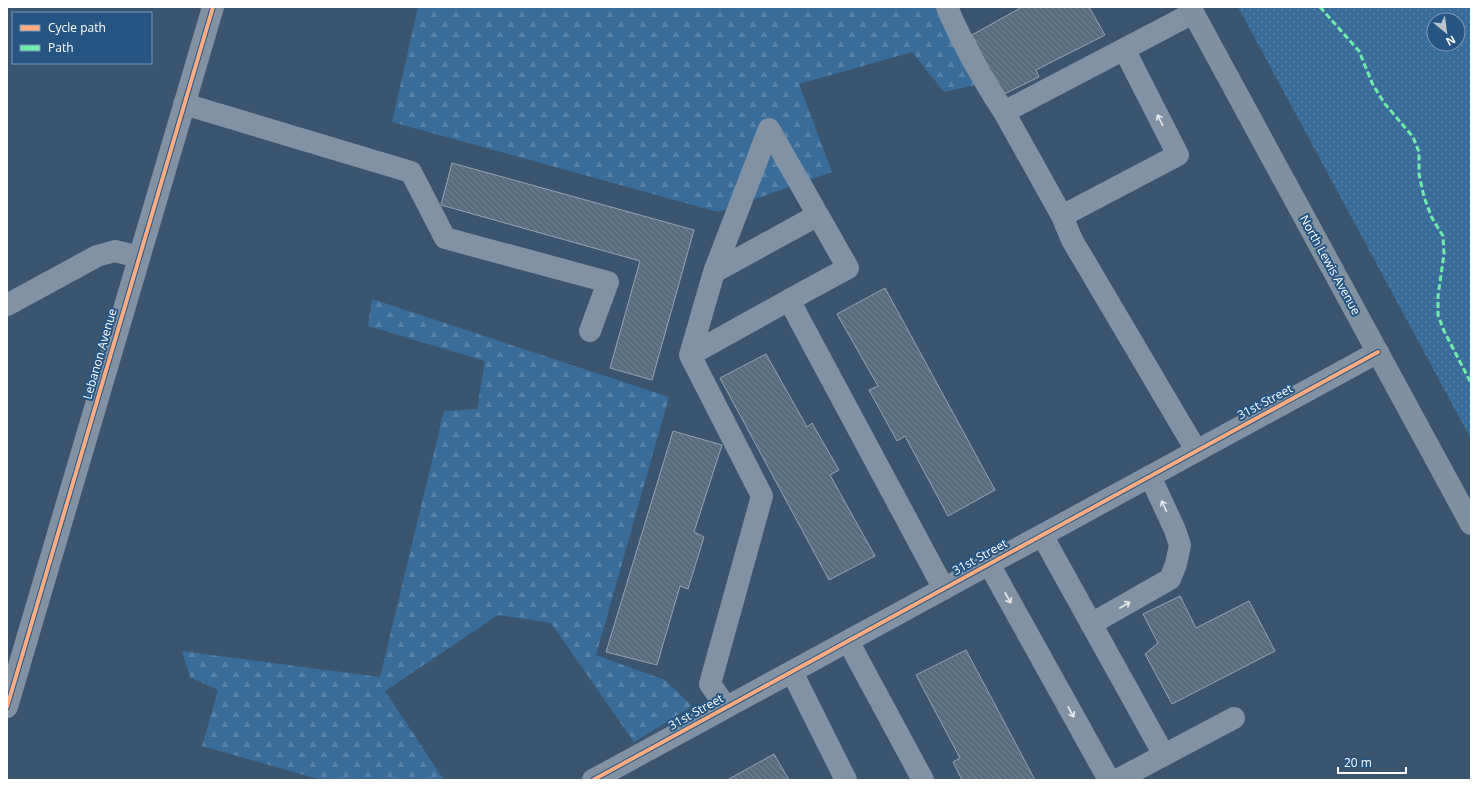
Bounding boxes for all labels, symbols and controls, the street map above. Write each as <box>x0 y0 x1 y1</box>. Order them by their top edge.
legend <box>12 12 152 64</box>
north arrow <box>1426 12 1466 52</box>
text: Cycle path <box>48 19 106 36</box>
text: N <box>1444 32 1459 50</box>
text: Path <box>48 39 74 56</box>
one-way arrow <box>1156 114 1164 126</box>
street label: North Lewis Avenue <box>1296 212 1365 318</box>
street label: Lebanon Avenue <box>78 306 121 401</box>
street label: 31st Street <box>1234 380 1295 423</box>
one-way arrow <box>1160 500 1167 512</box>
street label: 31st Street <box>949 534 1010 579</box>
one-way arrow <box>1005 592 1013 604</box>
one-way arrow <box>1119 601 1131 608</box>
street label: 31st Street <box>665 689 726 734</box>
one-way arrow <box>1068 705 1076 717</box>
scale bar <box>1338 749 1406 775</box>
text: 20 m <box>1344 754 1372 771</box>

